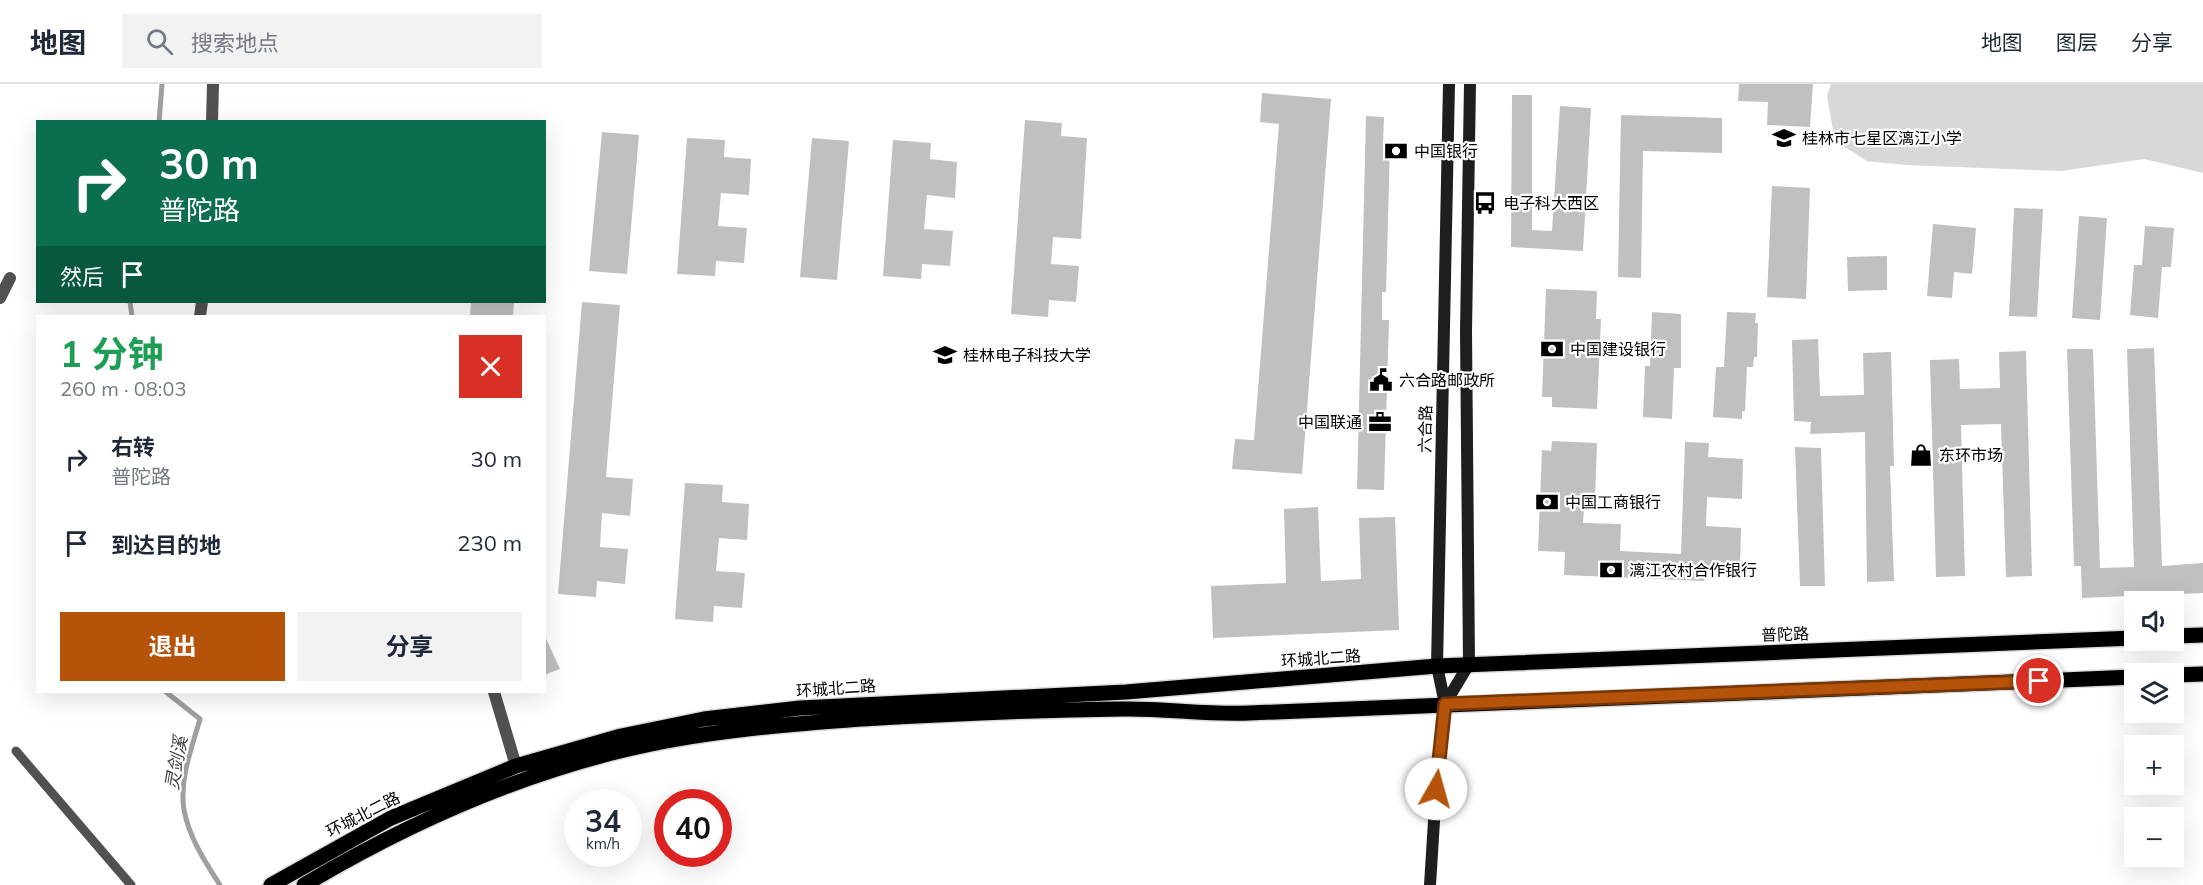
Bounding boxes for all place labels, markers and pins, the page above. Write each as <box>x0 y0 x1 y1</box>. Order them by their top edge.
school or university icon: 桂林市七星区漓江小学 <box>1771 125 1797 151</box>
place label: 桂林市七星区漓江小学 <box>1802 128 1962 148</box>
bank icon: 中国银行 <box>1383 138 1409 164</box>
place label: 中国银行 <box>1414 141 1478 161</box>
bus stop icon: 电子科大西区 <box>1472 190 1498 216</box>
place label: 电子科大西区 <box>1503 193 1599 213</box>
bank icon: 中国建设银行 <box>1539 336 1565 362</box>
place label: 中国建设银行 <box>1570 339 1666 359</box>
school or university icon: 桂林电子科技大学 <box>932 342 958 368</box>
place label: 桂林电子科技大学 <box>963 345 1091 365</box>
public building icon: 六合路邮政所 <box>1368 367 1394 393</box>
place label: 六合路邮政所 <box>1399 370 1495 390</box>
office icon: 中国联通 <box>1367 409 1393 435</box>
place label: 中国联通 <box>1298 412 1362 432</box>
shop icon: 东环市场 <box>1908 442 1934 468</box>
place label: 东环市场 <box>1939 445 2003 465</box>
bank icon: 中国工商银行 <box>1534 489 1560 515</box>
place label: 中国工商银行 <box>1565 492 1661 512</box>
bank icon: 漓江农村合作银行 <box>1598 557 1624 583</box>
place label: 漓江农村合作银行 <box>1629 560 1757 580</box>
pin <box>2013 655 2064 706</box>

